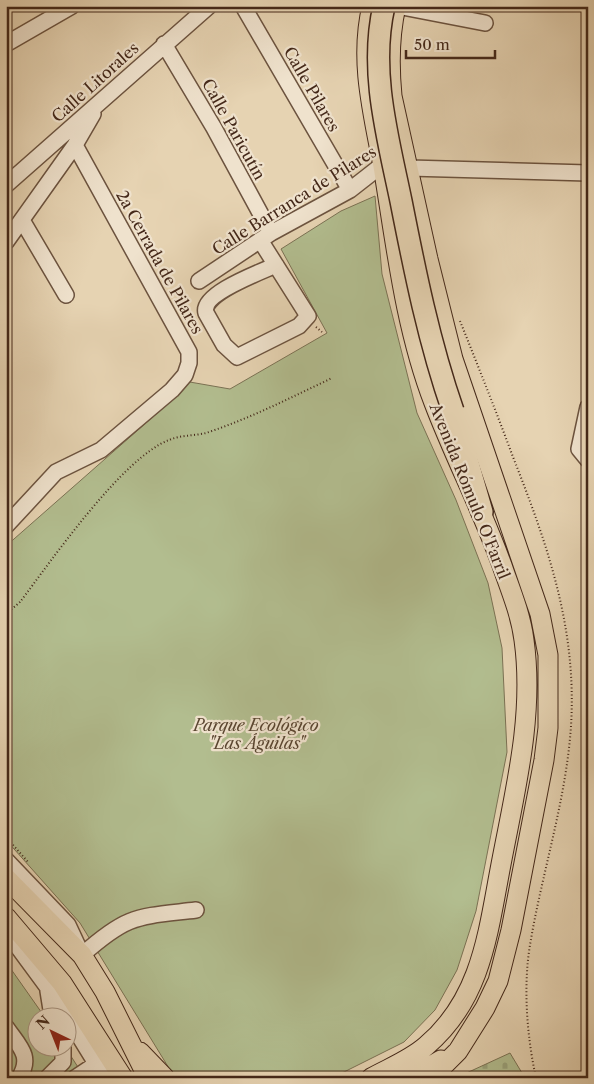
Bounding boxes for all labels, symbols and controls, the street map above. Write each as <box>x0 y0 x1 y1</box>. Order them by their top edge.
scale bar <box>406 28 495 60</box>
text: 50 m <box>414 35 450 54</box>
street label: Calle Litorales <box>47 38 143 126</box>
street label: Calle Pilares <box>280 43 344 135</box>
street label: Calle Paricutín <box>198 75 270 183</box>
street label: Calle Barranca de Pilares <box>208 141 380 259</box>
street label: 2a Cerrada de Pilares <box>112 187 208 337</box>
street label: Avenida Rómulo O'Farril <box>425 399 515 582</box>
park label: Parque Ecológico "Las Águilas" <box>191 715 319 753</box>
north arrow <box>28 1006 78 1056</box>
text: N <box>33 1012 54 1033</box>

